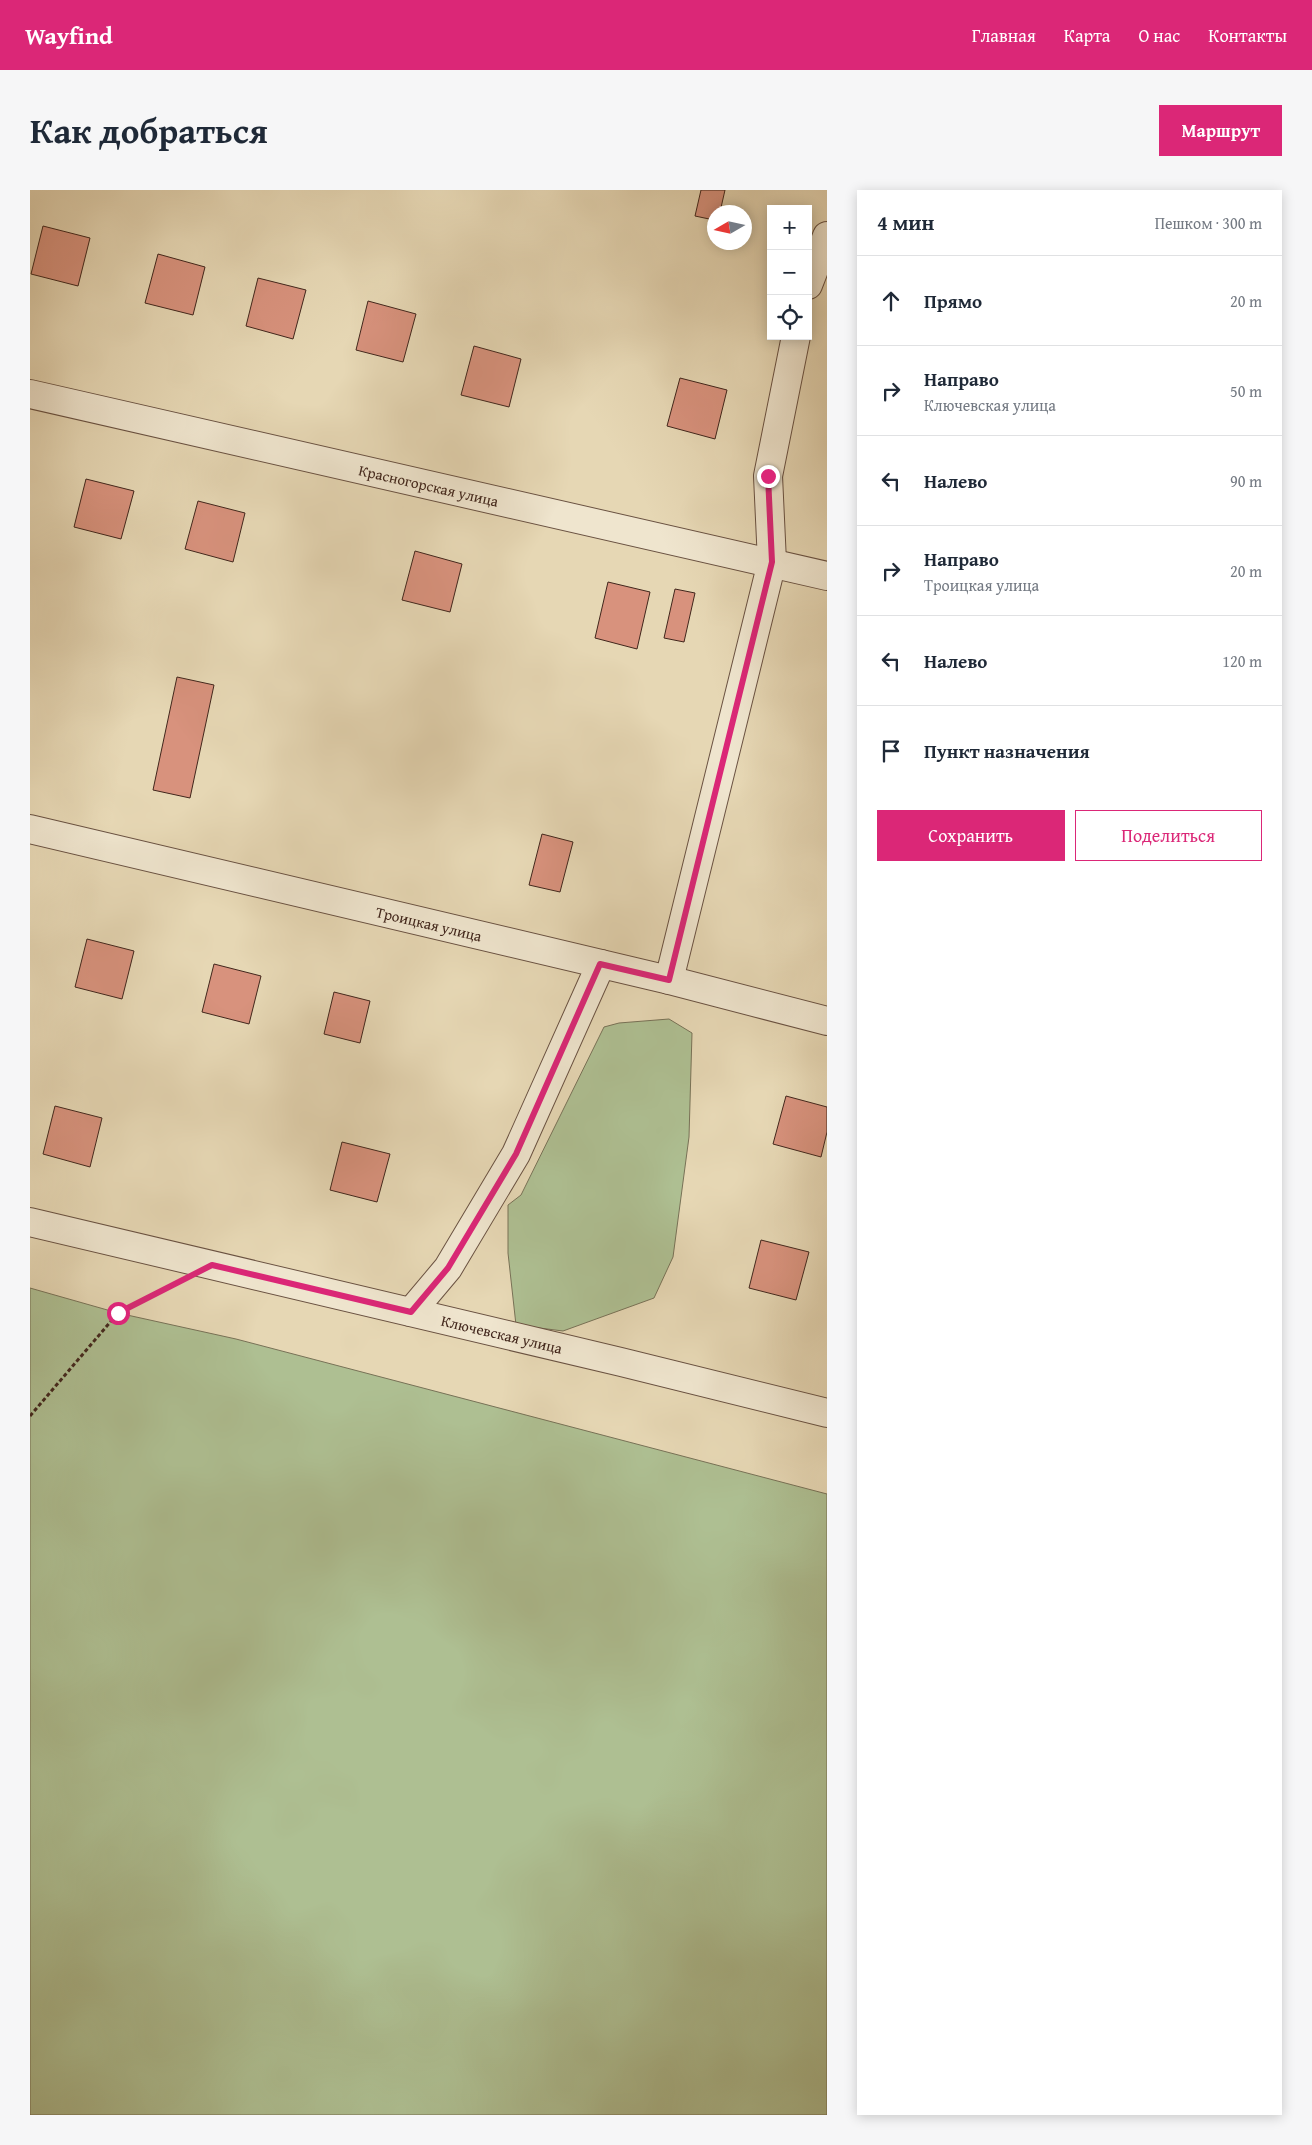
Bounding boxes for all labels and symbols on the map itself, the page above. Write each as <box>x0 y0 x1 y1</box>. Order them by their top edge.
north arrow <box>707 205 752 250</box>
street label: Красногорская улица <box>357 459 501 511</box>
route end <box>757 465 780 488</box>
street label: Троицкая улица <box>374 901 485 946</box>
route start <box>107 1302 130 1325</box>
street label: Ключевская улица <box>439 1309 565 1358</box>

